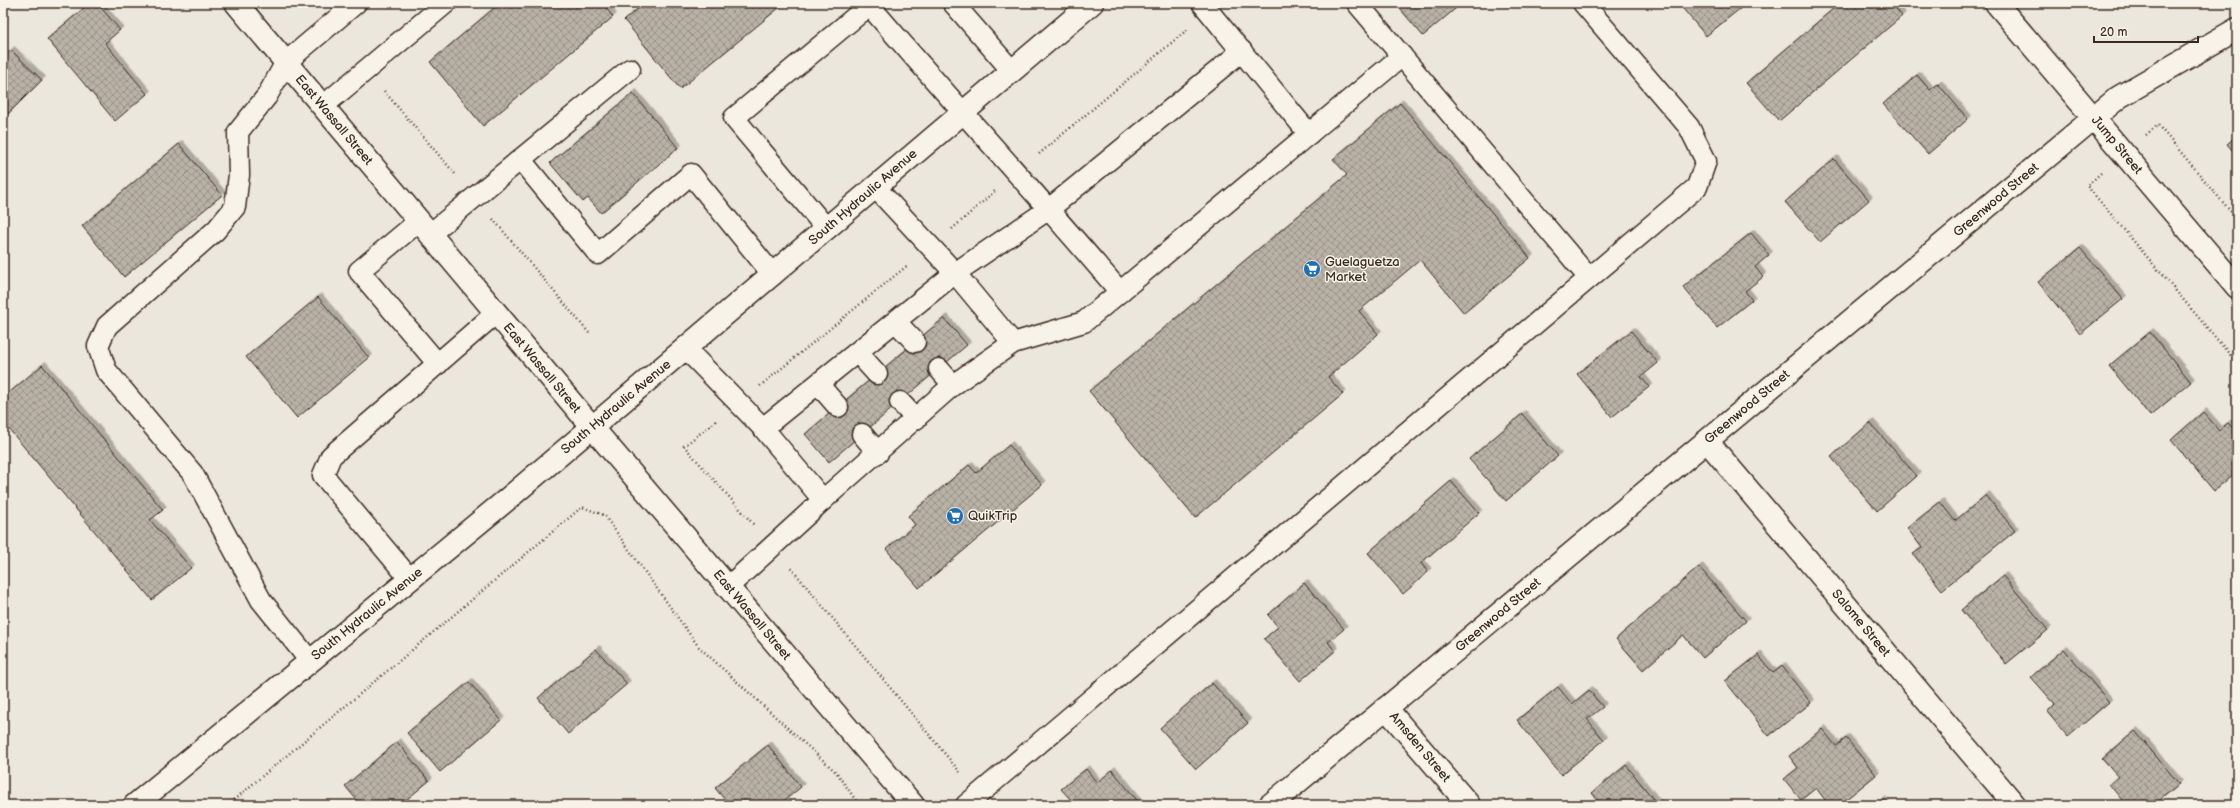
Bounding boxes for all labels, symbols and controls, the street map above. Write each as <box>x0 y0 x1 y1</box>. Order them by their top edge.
scale bar <box>2094 18 2198 44</box>
text: 20 m <box>2100 25 2127 40</box>
street label: East Wassall Street <box>292 72 376 168</box>
street label: Jump Street <box>2088 113 2146 177</box>
street label: South Hydraulic Avenue <box>805 145 921 248</box>
street label: Greenwood Street <box>1950 160 2042 240</box>
place label: Guelaguetza Market <box>1325 254 1400 285</box>
supermarket icon: Guelaguetza Market <box>1302 259 1322 279</box>
street label: East Wassall Street <box>500 320 584 416</box>
street label: South Hydraulic Avenue <box>558 356 674 458</box>
street label: Greenwood Street <box>1701 367 1793 447</box>
supermarket icon: QuikTrip <box>945 506 965 526</box>
place label: QuikTrip <box>968 508 1017 524</box>
street label: South Hydraulic Avenue <box>308 564 426 664</box>
street label: East Wassall Street <box>710 567 794 663</box>
street label: Greenwood Street <box>1452 575 1544 655</box>
street label: Salome Street <box>1828 586 1894 660</box>
street label: Amsden Street <box>1386 709 1454 785</box>

